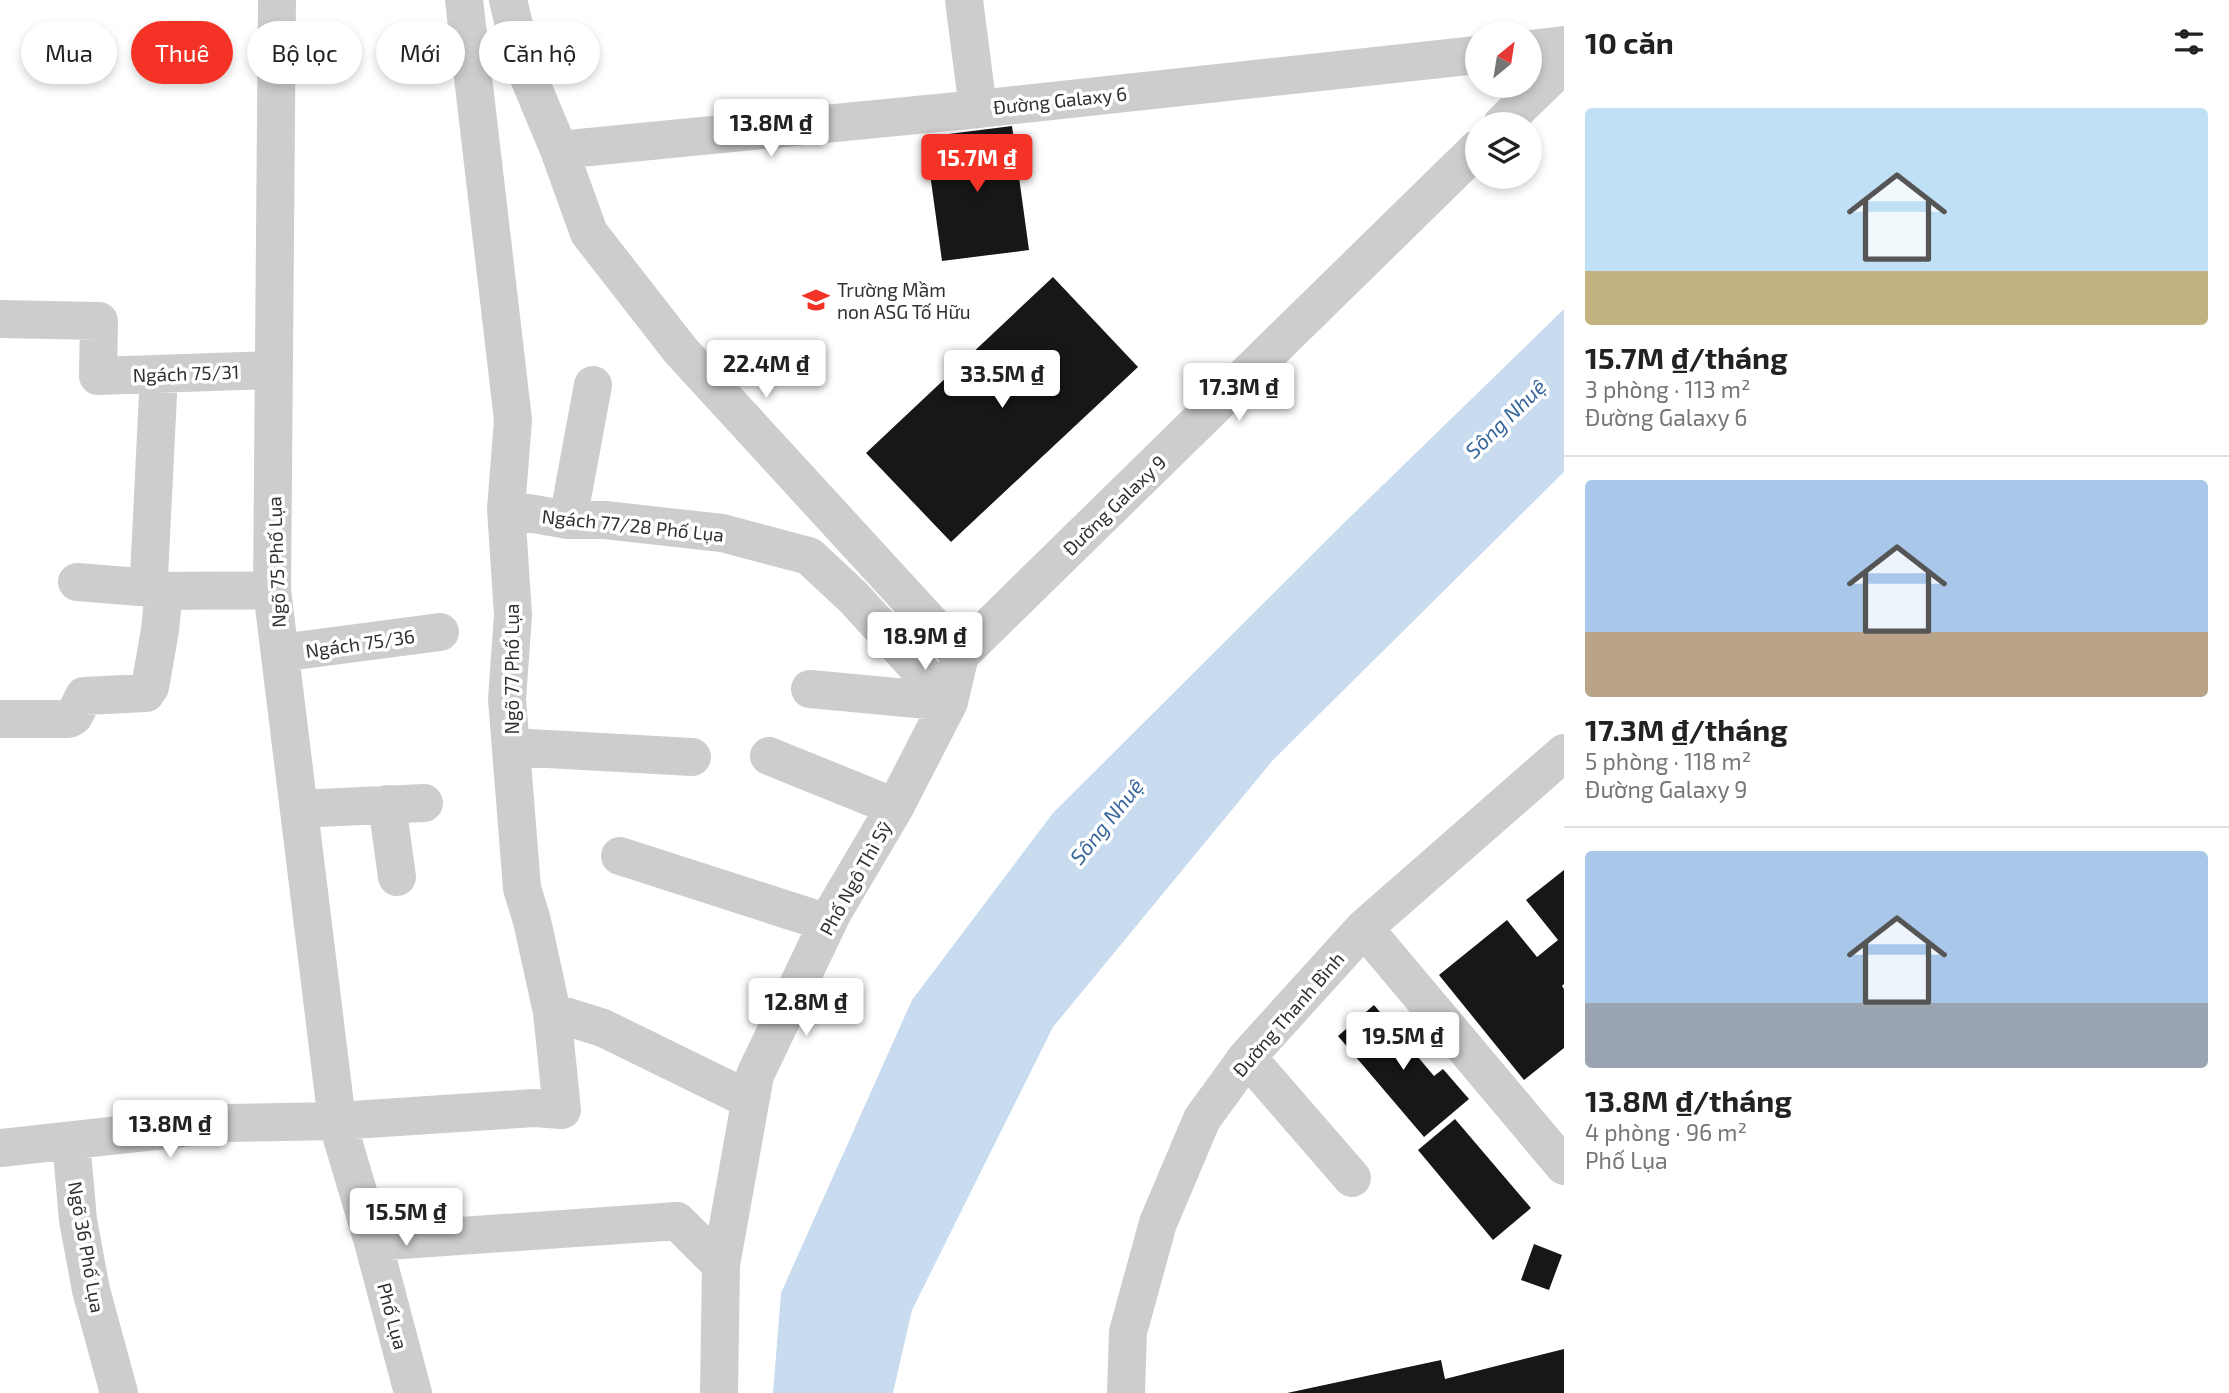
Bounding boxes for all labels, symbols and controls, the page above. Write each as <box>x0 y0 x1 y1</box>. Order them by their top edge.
chip: Mua <box>21 21 117 84</box>
chip: Thuê <box>131 21 233 84</box>
chip: Bộ lọc <box>247 21 362 84</box>
chip: Mới <box>376 21 465 84</box>
chip: Căn hộ <box>479 21 600 84</box>
north arrow <box>1465 21 1542 98</box>
map controls <box>1465 21 1542 189</box>
icon: filters <box>2170 23 2208 61</box>
text: 10 căn <box>1585 24 1674 60</box>
street label: Đường Galaxy 6 <box>992 82 1128 118</box>
pin: 13.8M ₫ <box>706 100 836 159</box>
text: 13.8M ₫ <box>730 108 812 136</box>
button: layers <box>1465 112 1542 189</box>
pin: 15.7M ₫ <box>912 134 1042 194</box>
text: 15.7M ₫ <box>937 143 1017 171</box>
icon: home <box>1834 154 1960 280</box>
place label: Trường Mầm non ASG Tố Hữu <box>837 278 971 323</box>
school or university icon: Trường Mầm non ASG Tố Hữu <box>801 285 831 315</box>
text: 15.7M ₫/tháng <box>1585 339 1788 375</box>
pin: 22.4M ₫ <box>701 340 831 400</box>
text: 22.4M ₫ <box>723 349 809 377</box>
pin: 33.5M ₫ <box>937 350 1067 410</box>
text: 33.5M ₫ <box>960 359 1044 387</box>
street label: Ngách 75/31 <box>132 360 240 386</box>
pin: 17.3M ₫ <box>1174 364 1304 423</box>
text: 17.3M ₫ <box>1199 372 1279 400</box>
water label: Sông Nhuệ <box>1459 373 1551 463</box>
text: 3 phòng · 113 m² <box>1585 375 1750 403</box>
text: Đường Galaxy 6 <box>1585 403 1747 431</box>
street label: Đường Galaxy 9 <box>1058 450 1170 560</box>
street label: Ngõ 75 Phố Lụa <box>262 496 290 628</box>
street label: Ngách 77/28 Phố Lụa <box>541 504 725 546</box>
icon: home <box>1834 526 1960 652</box>
street label: Ngõ 77 Phố Lụa <box>500 604 523 734</box>
pin: 18.9M ₫ <box>860 612 990 672</box>
text: 18.9M ₫ <box>883 621 967 649</box>
street label: Ngách 75/36 <box>304 624 416 662</box>
text: 17.3M ₫/tháng <box>1585 711 1788 747</box>
text: 5 phòng · 118 m² <box>1585 747 1751 775</box>
water label: Sông Nhuệ <box>1064 773 1148 869</box>
text: Đường Galaxy 9 <box>1585 775 1747 803</box>
street label: Phố Ngô Thì Sỹ <box>814 817 896 939</box>
icon: home <box>1834 897 1960 1023</box>
street label: Đường Thanh Bình <box>1228 947 1348 1081</box>
pin: 12.8M ₫ <box>741 978 871 1038</box>
text: 12.8M ₫ <box>765 987 847 1015</box>
pin: 19.5M ₫ <box>1338 1012 1468 1072</box>
text: 19.5M ₫ <box>1362 1021 1444 1049</box>
text: 13.8M ₫/tháng <box>1585 1082 1792 1118</box>
pin: 13.8M ₫ <box>105 1100 235 1160</box>
text: 13.8M ₫ <box>129 1109 211 1137</box>
text: 4 phòng · 96 m² <box>1585 1118 1747 1146</box>
text: Phố Lụa <box>1585 1146 1668 1174</box>
street label: Ngõ 36 Phố Lụa <box>64 1180 110 1314</box>
pin: 15.5M ₫ <box>341 1188 471 1248</box>
text: 15.5M ₫ <box>366 1197 446 1225</box>
street label: Phố Lụa <box>373 1280 413 1352</box>

